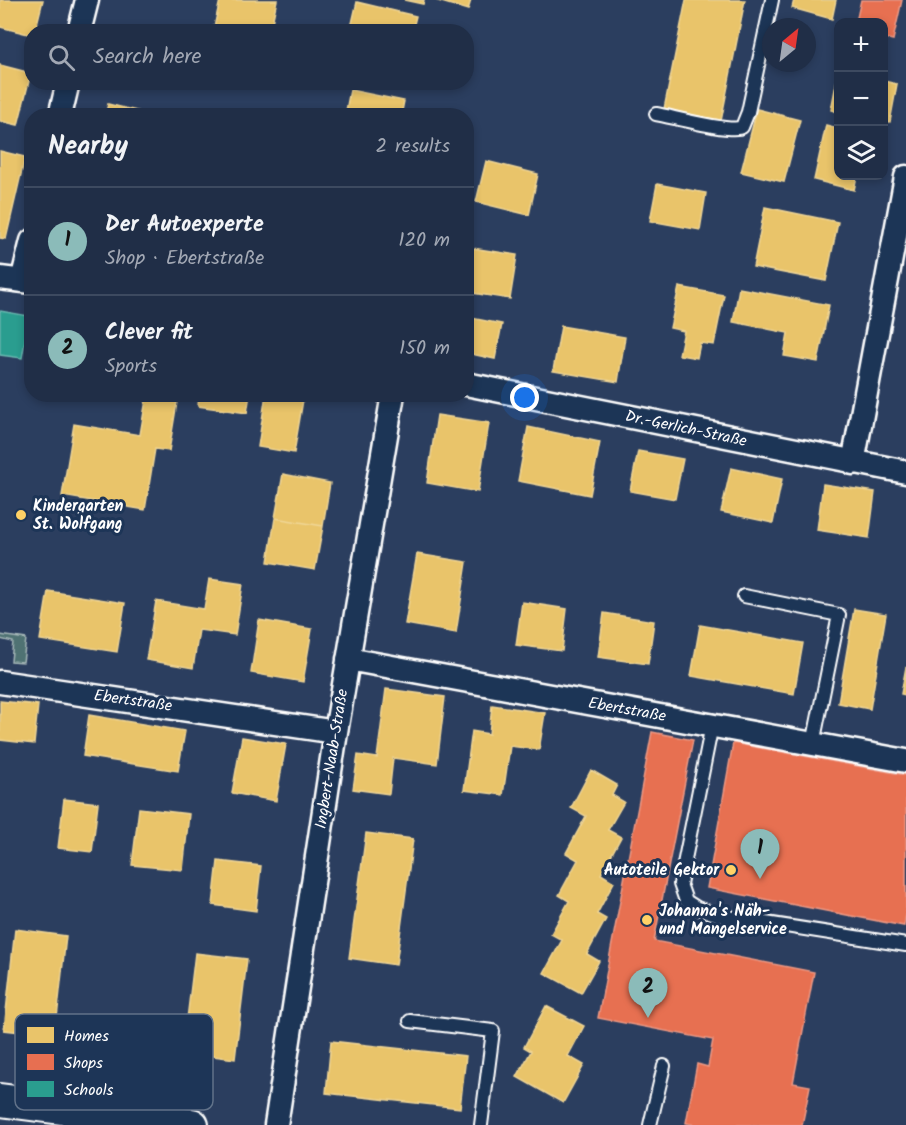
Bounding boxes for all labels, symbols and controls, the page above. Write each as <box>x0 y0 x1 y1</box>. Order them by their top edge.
north arrow <box>762 18 816 72</box>
map controls <box>834 18 888 180</box>
button: + <box>834 18 888 72</box>
search box <box>24 24 474 90</box>
text: Search here <box>93 40 201 75</box>
icon: search <box>45 41 78 74</box>
button: − <box>834 72 888 126</box>
text: Nearby <box>48 126 128 168</box>
button: layers <box>834 126 888 180</box>
text: 2 results <box>375 131 450 163</box>
text: Der Autoexperte <box>105 208 264 243</box>
text: 1 <box>64 225 71 257</box>
text: 120 m <box>398 225 450 257</box>
text: Shop · Ebertstraße <box>105 243 264 275</box>
text: Clever fit <box>105 316 193 351</box>
text: 2 <box>62 333 73 365</box>
text: 150 m <box>399 333 450 365</box>
text: Sports <box>105 351 157 383</box>
your location <box>510 383 539 412</box>
street label: Dr.-Gerlich-Straße <box>623 404 749 454</box>
place label: Kindergarten St. Wolfgang <box>33 494 124 537</box>
marker: Kindergarten St. Wolfgang <box>14 508 28 522</box>
street label: Ebertstraße <box>92 683 174 719</box>
street label: Ingbert-Naab-Straße <box>309 687 355 831</box>
street label: Ebertstraße <box>586 691 668 729</box>
pin: 1 <box>740 830 780 879</box>
place label: Autoteile Gektor <box>604 858 720 883</box>
marker: Autoteile Gektor <box>724 863 738 877</box>
place label: Johanna's Näh- und Mangelservice <box>659 899 787 942</box>
marker: Johanna's Näh- und Mangelservice <box>640 913 654 927</box>
pin: 2 <box>628 968 668 1018</box>
legend <box>15 1014 213 1110</box>
text: Homes <box>64 1024 109 1049</box>
text: Shops <box>64 1051 103 1076</box>
text: Schools <box>64 1078 114 1103</box>

